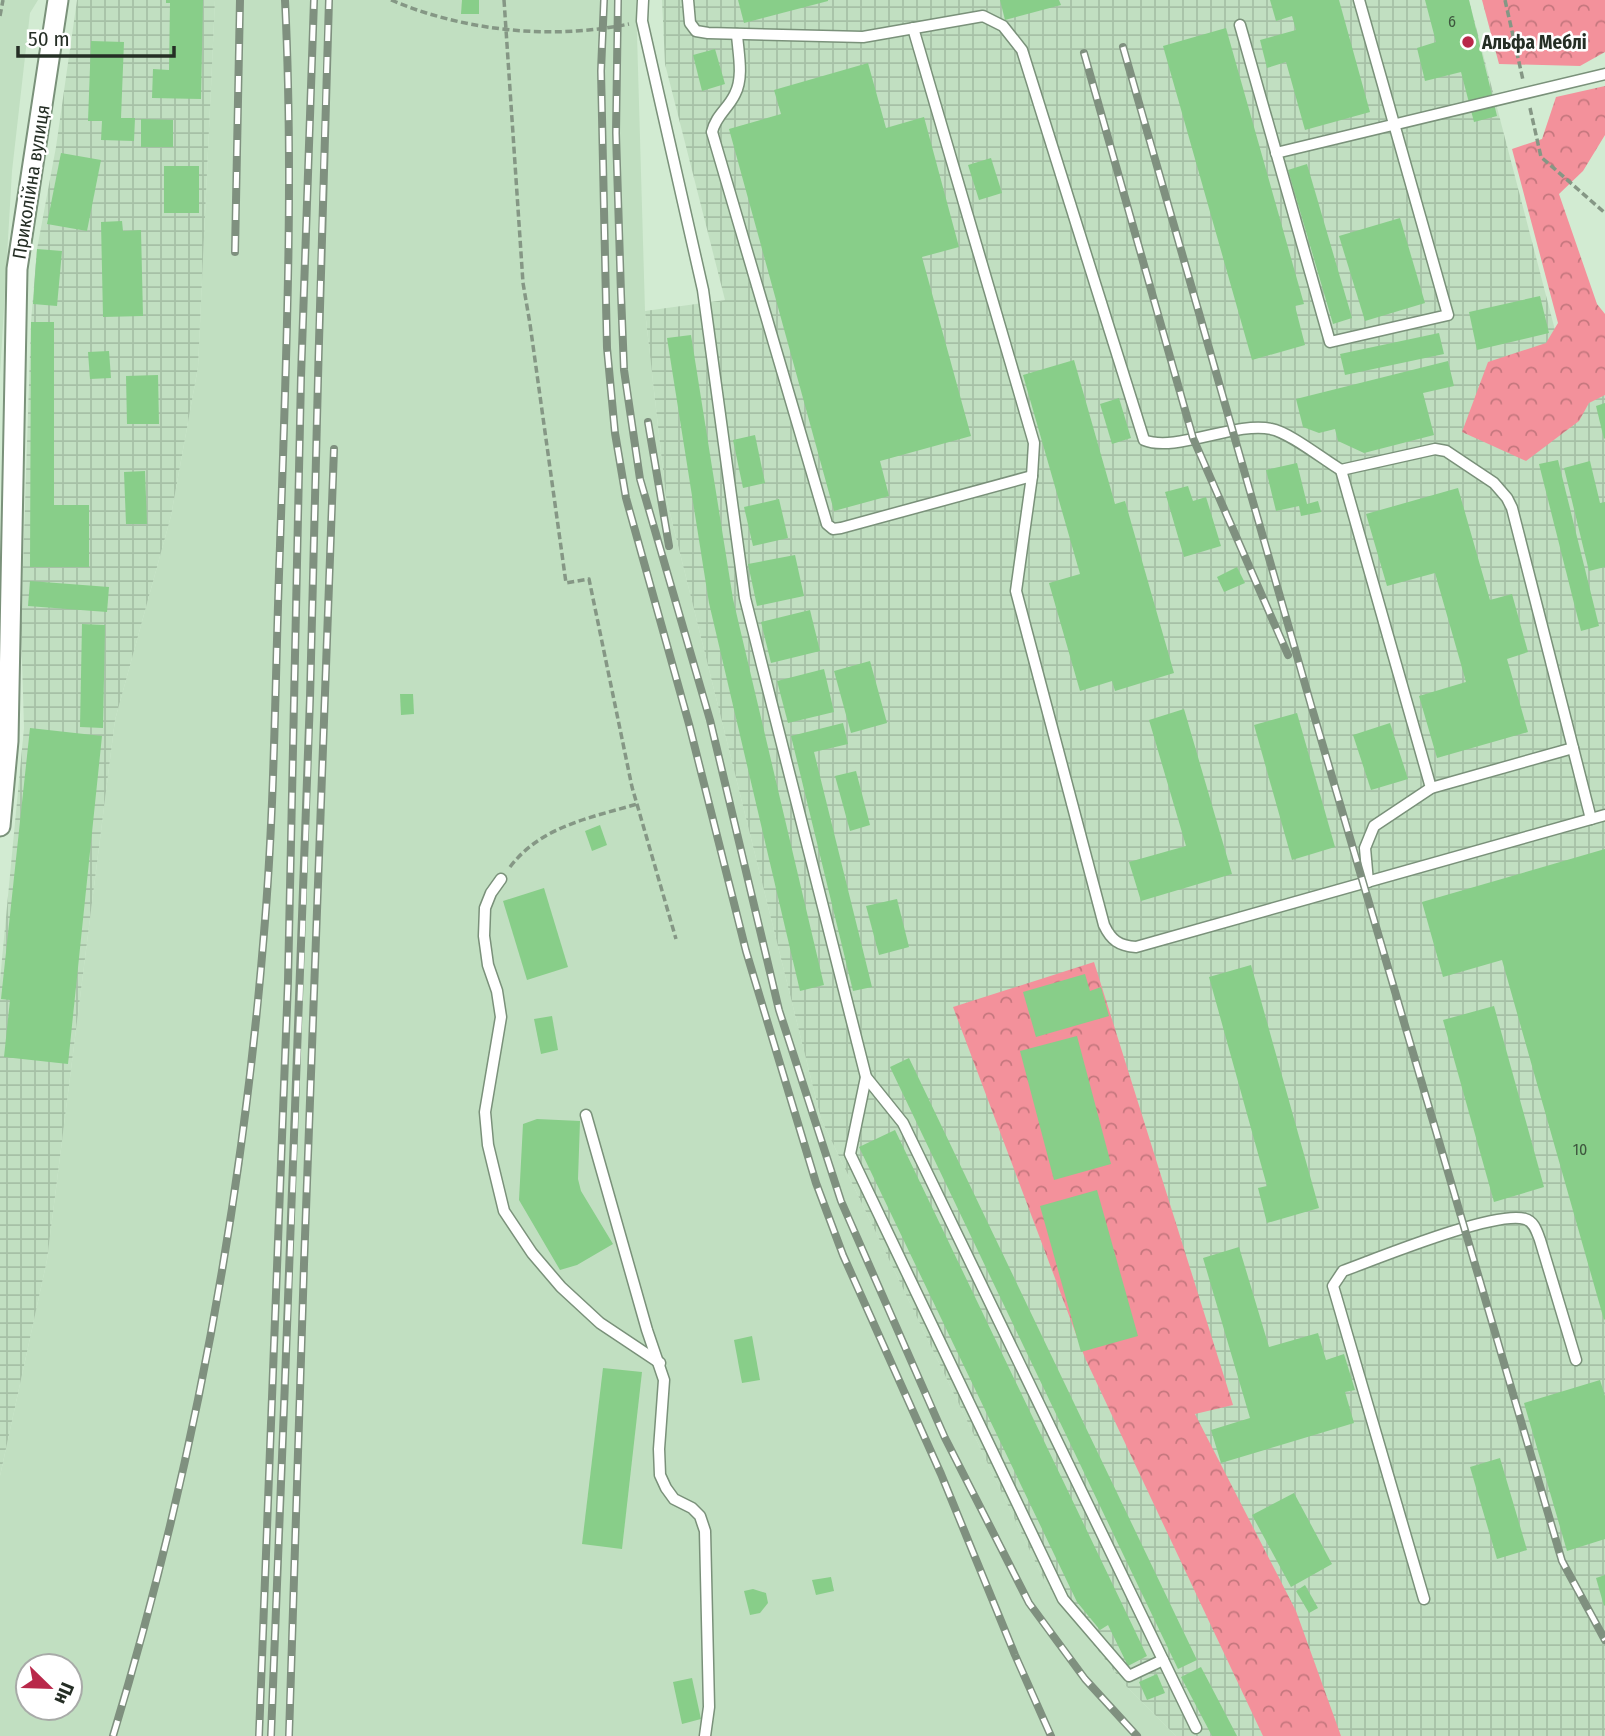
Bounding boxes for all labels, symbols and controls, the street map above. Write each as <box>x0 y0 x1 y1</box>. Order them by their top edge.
house number: 6 <box>1448 12 1456 31</box>
scale bar <box>18 14 173 58</box>
text: 50 m <box>28 26 70 52</box>
place label: Альфа Меблі <box>1481 31 1587 54</box>
marker: Альфа Меблі <box>1460 34 1476 50</box>
street label: Приколійна вулиця <box>7 103 55 261</box>
house number: 10 <box>1573 1140 1587 1159</box>
north arrow <box>14 1652 84 1722</box>
text: Пн <box>49 1679 79 1708</box>

